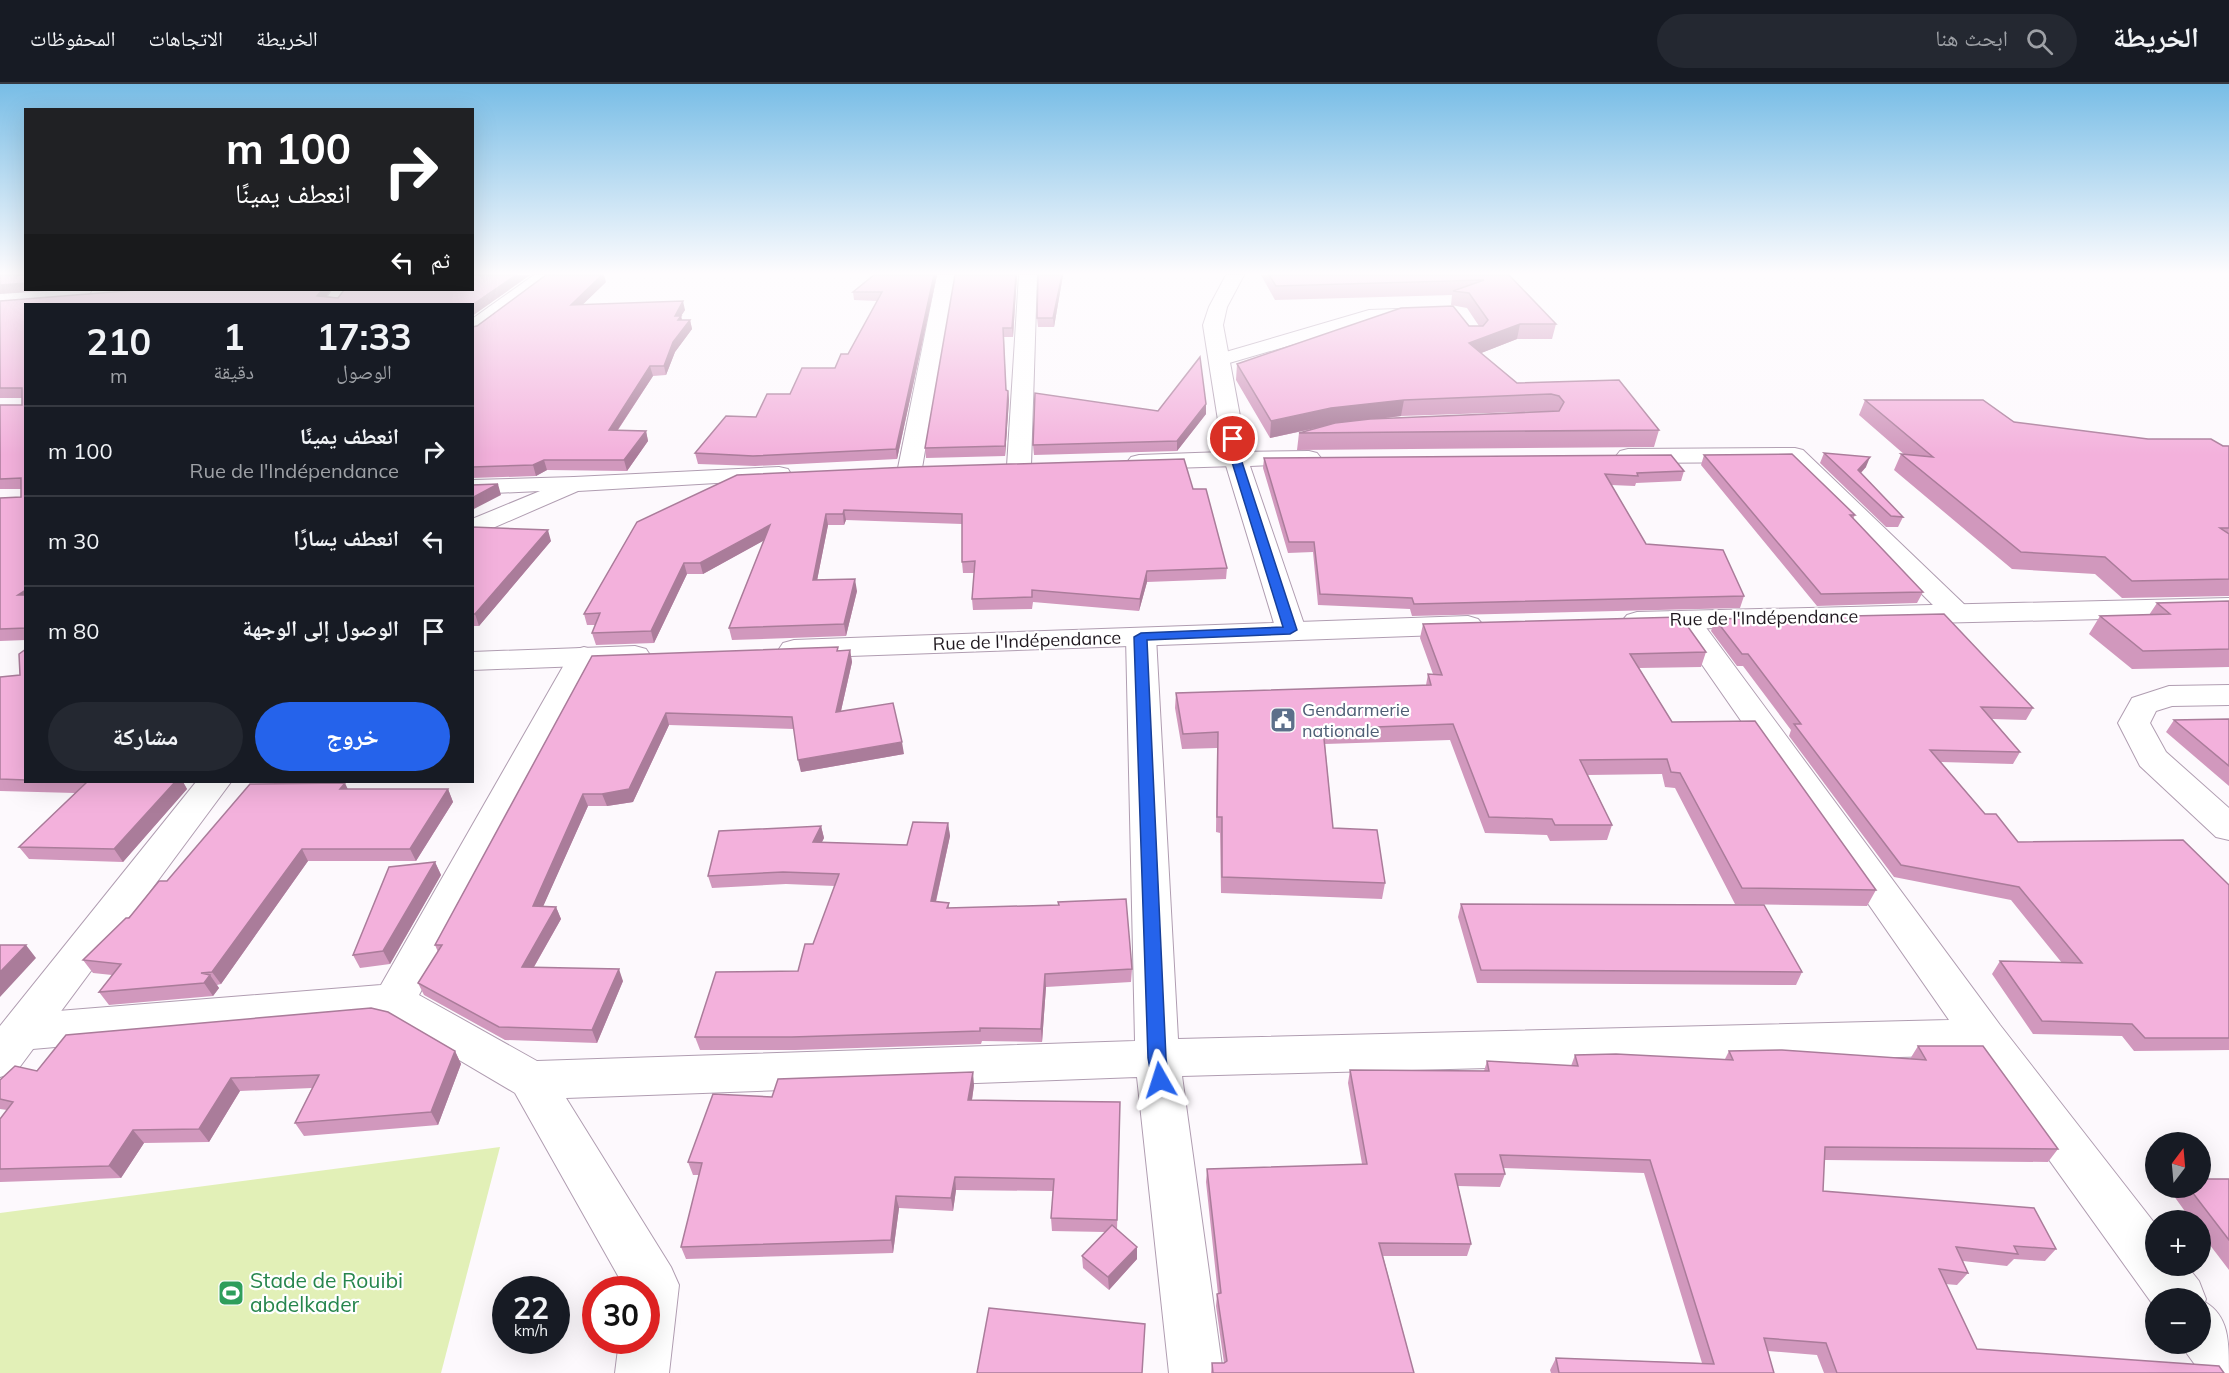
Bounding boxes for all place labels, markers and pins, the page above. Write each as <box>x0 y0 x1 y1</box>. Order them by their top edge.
pin <box>1207 413 1258 464</box>
place label: Gendarmerie nationale <box>1302 698 1410 742</box>
public building icon: Gendarmerie nationale <box>1268 705 1298 735</box>
place label: Stade de Rouibi abdelkader <box>250 1267 403 1317</box>
sports icon: Stade de Rouibi abdelkader <box>216 1278 246 1308</box>

